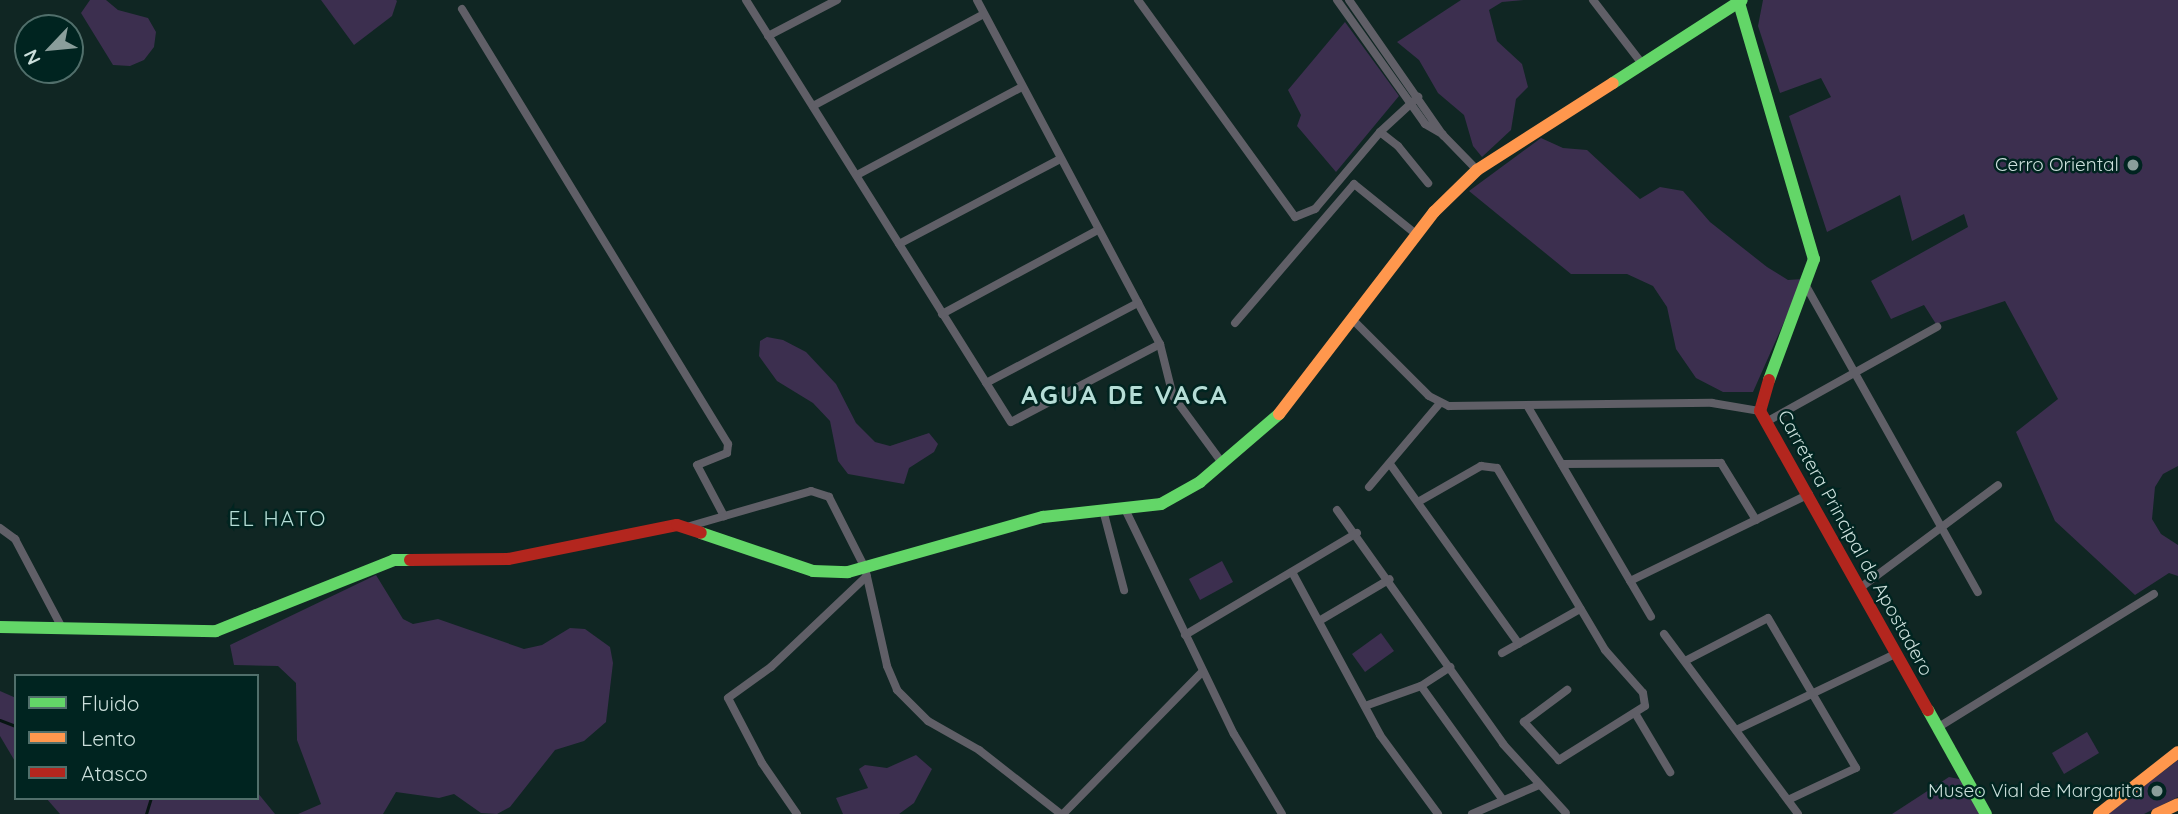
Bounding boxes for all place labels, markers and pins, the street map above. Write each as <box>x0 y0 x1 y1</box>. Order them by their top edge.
place label: Cerro Oriental <box>1995 154 2119 176</box>
marker: Cerro Oriental <box>2125 157 2141 173</box>
place label: Museo Vial de Margarita <box>1928 780 2143 802</box>
marker: Museo Vial de Margarita <box>2149 783 2165 799</box>

